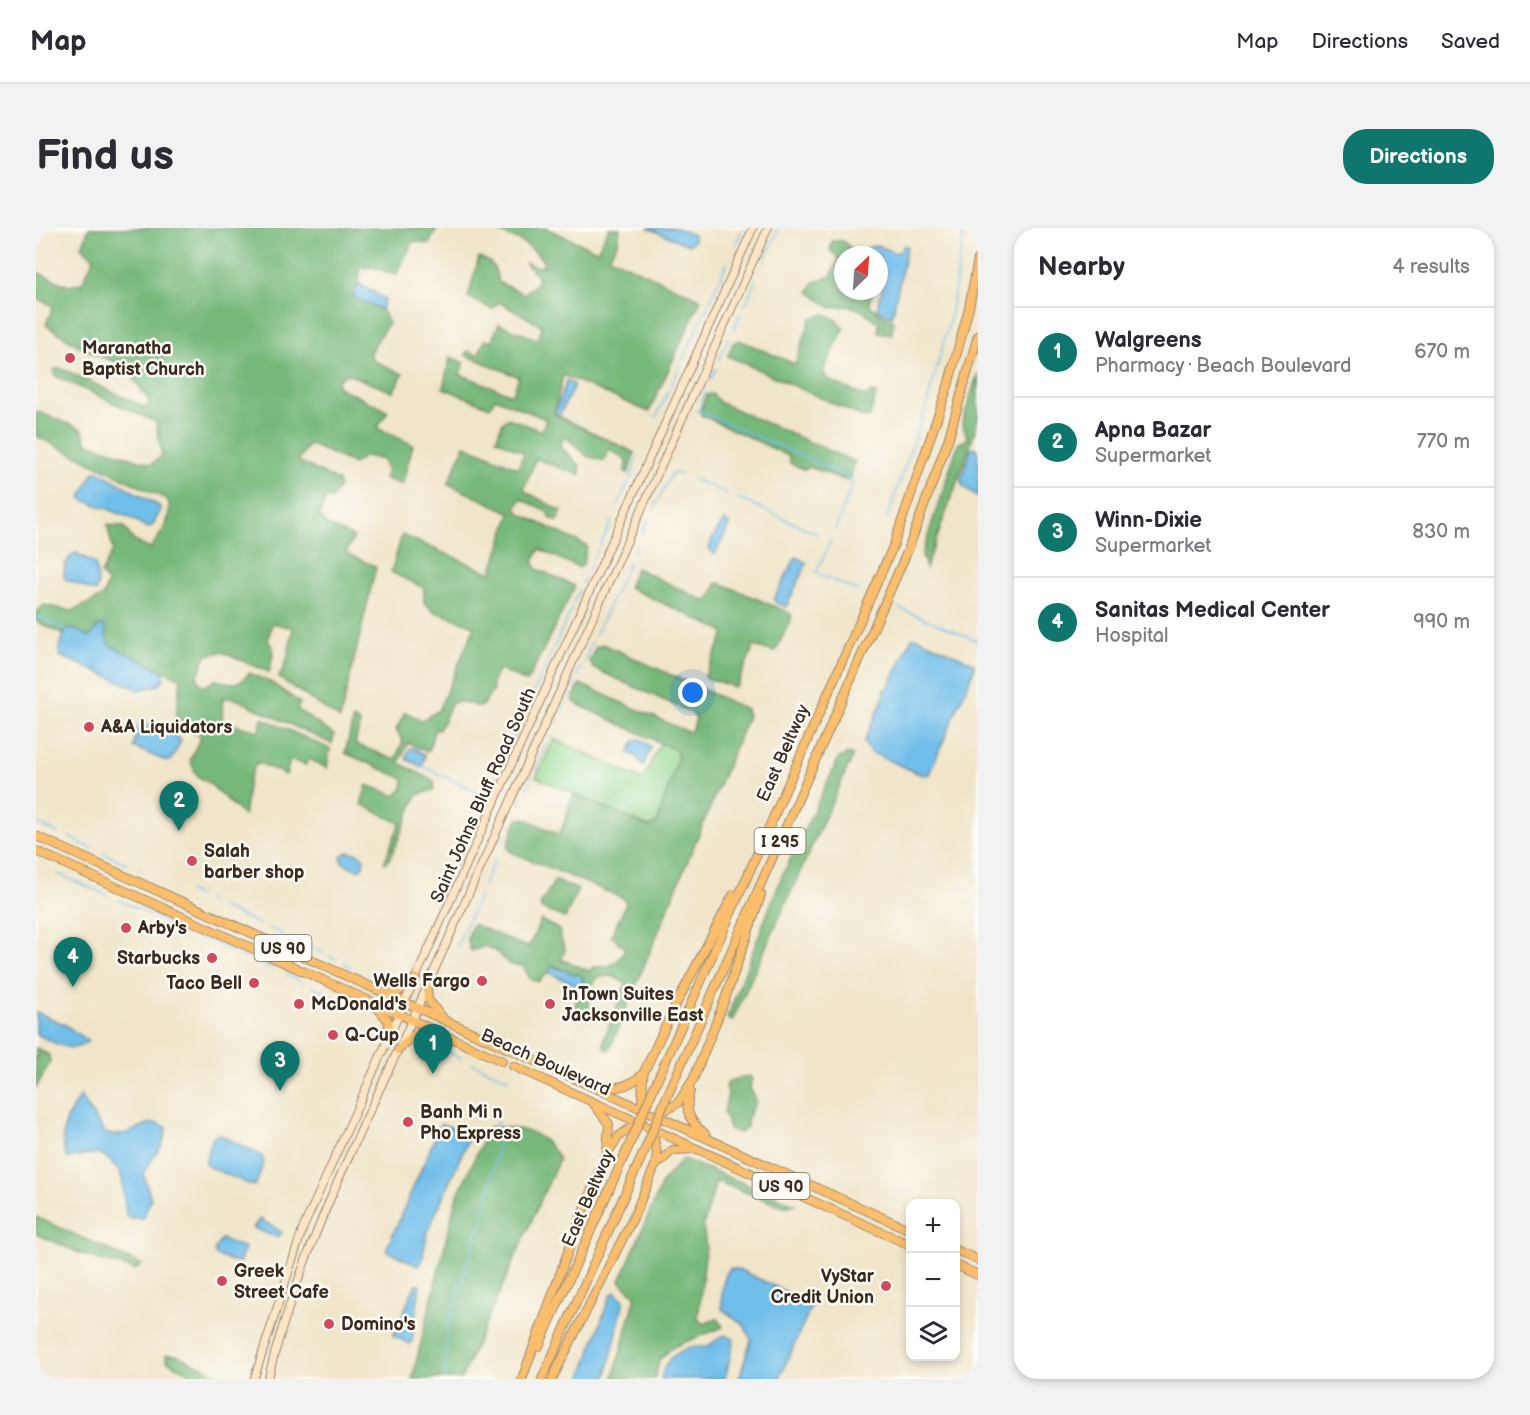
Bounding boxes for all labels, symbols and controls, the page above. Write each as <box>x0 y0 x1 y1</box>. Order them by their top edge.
text: Map <box>30 25 86 58</box>
text: Map <box>1236 29 1279 54</box>
text: Directions <box>1312 29 1408 54</box>
text: Saved <box>1441 29 1500 54</box>
button: Directions <box>1343 129 1494 184</box>
text: Find us <box>36 131 174 182</box>
north arrow <box>834 246 888 300</box>
text: Nearby <box>1038 252 1125 283</box>
text: 4 results <box>1392 255 1470 279</box>
text: Walgreens <box>1095 327 1201 354</box>
place label: Maranatha Baptist Church <box>82 338 205 380</box>
text: 1 <box>1053 340 1062 364</box>
text: 670 m <box>1414 340 1470 364</box>
marker: Maranatha Baptist Church <box>63 351 77 365</box>
text: Pharmacy · Beach Boulevard <box>1095 354 1351 378</box>
text: Apna Bazar <box>1095 417 1211 444</box>
text: 2 <box>1052 430 1063 454</box>
text: 770 m <box>1417 430 1470 454</box>
text: Supermarket <box>1095 444 1211 468</box>
text: Winn-Dixie <box>1095 507 1202 534</box>
text: 3 <box>1052 520 1063 544</box>
text: 830 m <box>1412 520 1470 544</box>
text: Supermarket <box>1095 534 1211 558</box>
text: Sanitas Medical Center <box>1095 597 1330 624</box>
text: 4 <box>1052 610 1063 634</box>
text: 990 m <box>1413 610 1470 634</box>
text: Hospital <box>1095 624 1168 648</box>
your location <box>678 678 707 707</box>
street label: Saint Johns Bluff Road South <box>426 684 541 906</box>
street label: East Beltway <box>753 701 815 805</box>
place label: A&A Liquidators <box>100 717 232 738</box>
marker: A&A Liquidators <box>82 720 96 734</box>
pin: 2 <box>160 782 198 831</box>
road number: I 295 <box>754 828 806 854</box>
place label: Salah barber shop <box>204 841 304 883</box>
marker: Salah barber shop <box>185 854 199 868</box>
place label: Arby's <box>137 918 187 939</box>
marker: Arby's <box>119 921 133 935</box>
road number: US 90 <box>254 935 312 961</box>
pin: 4 <box>54 938 93 987</box>
place label: Starbucks <box>117 948 200 969</box>
marker: Starbucks <box>205 951 219 965</box>
place label: Wells Fargo <box>373 971 470 992</box>
place label: Taco Bell <box>166 973 242 994</box>
marker: Wells Fargo <box>475 974 489 988</box>
marker: Taco Bell <box>247 976 261 990</box>
place label: InTown Suites Jacksonville East <box>562 984 704 1026</box>
place label: McDonald's <box>311 994 407 1015</box>
marker: McDonald's <box>292 997 306 1011</box>
marker: InTown Suites Jacksonville East <box>543 997 557 1011</box>
pin: 1 <box>414 1024 452 1074</box>
street label: Beach Boulevard <box>478 1024 614 1100</box>
place label: Q-Cup <box>345 1025 399 1046</box>
marker: Q-Cup <box>326 1028 340 1042</box>
pin: 3 <box>260 1042 300 1091</box>
place label: Banh Mi n Pho Express <box>420 1102 521 1144</box>
marker: Banh Mi n Pho Express <box>401 1115 415 1129</box>
street label: East Beltway <box>558 1146 620 1250</box>
road number: US 90 <box>752 1173 810 1199</box>
map controls <box>906 1199 960 1361</box>
button: + <box>906 1199 960 1253</box>
button: − <box>906 1253 960 1307</box>
place label: Greek Street Cafe <box>234 1261 329 1303</box>
place label: VyStar Credit Union <box>771 1266 875 1308</box>
marker: Greek Street Cafe <box>215 1274 229 1288</box>
marker: VyStar Credit Union <box>879 1279 893 1293</box>
button: layers <box>906 1307 960 1361</box>
place label: Domino's <box>341 1314 416 1335</box>
marker: Domino's <box>322 1317 336 1331</box>

